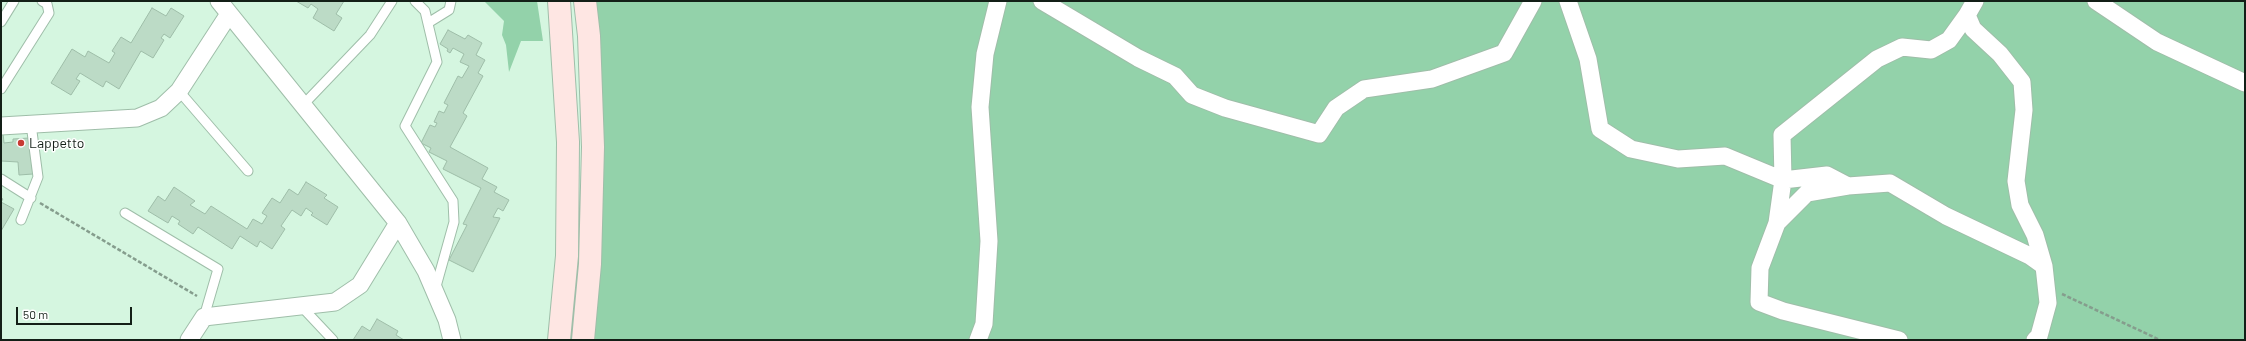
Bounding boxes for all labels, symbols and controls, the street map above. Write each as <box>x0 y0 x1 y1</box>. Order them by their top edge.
place label: Lappetto <box>29 135 84 151</box>
marker: Lappetto <box>16 138 26 148</box>
scale bar <box>18 299 134 325</box>
text: 50 m <box>23 307 48 321</box>

